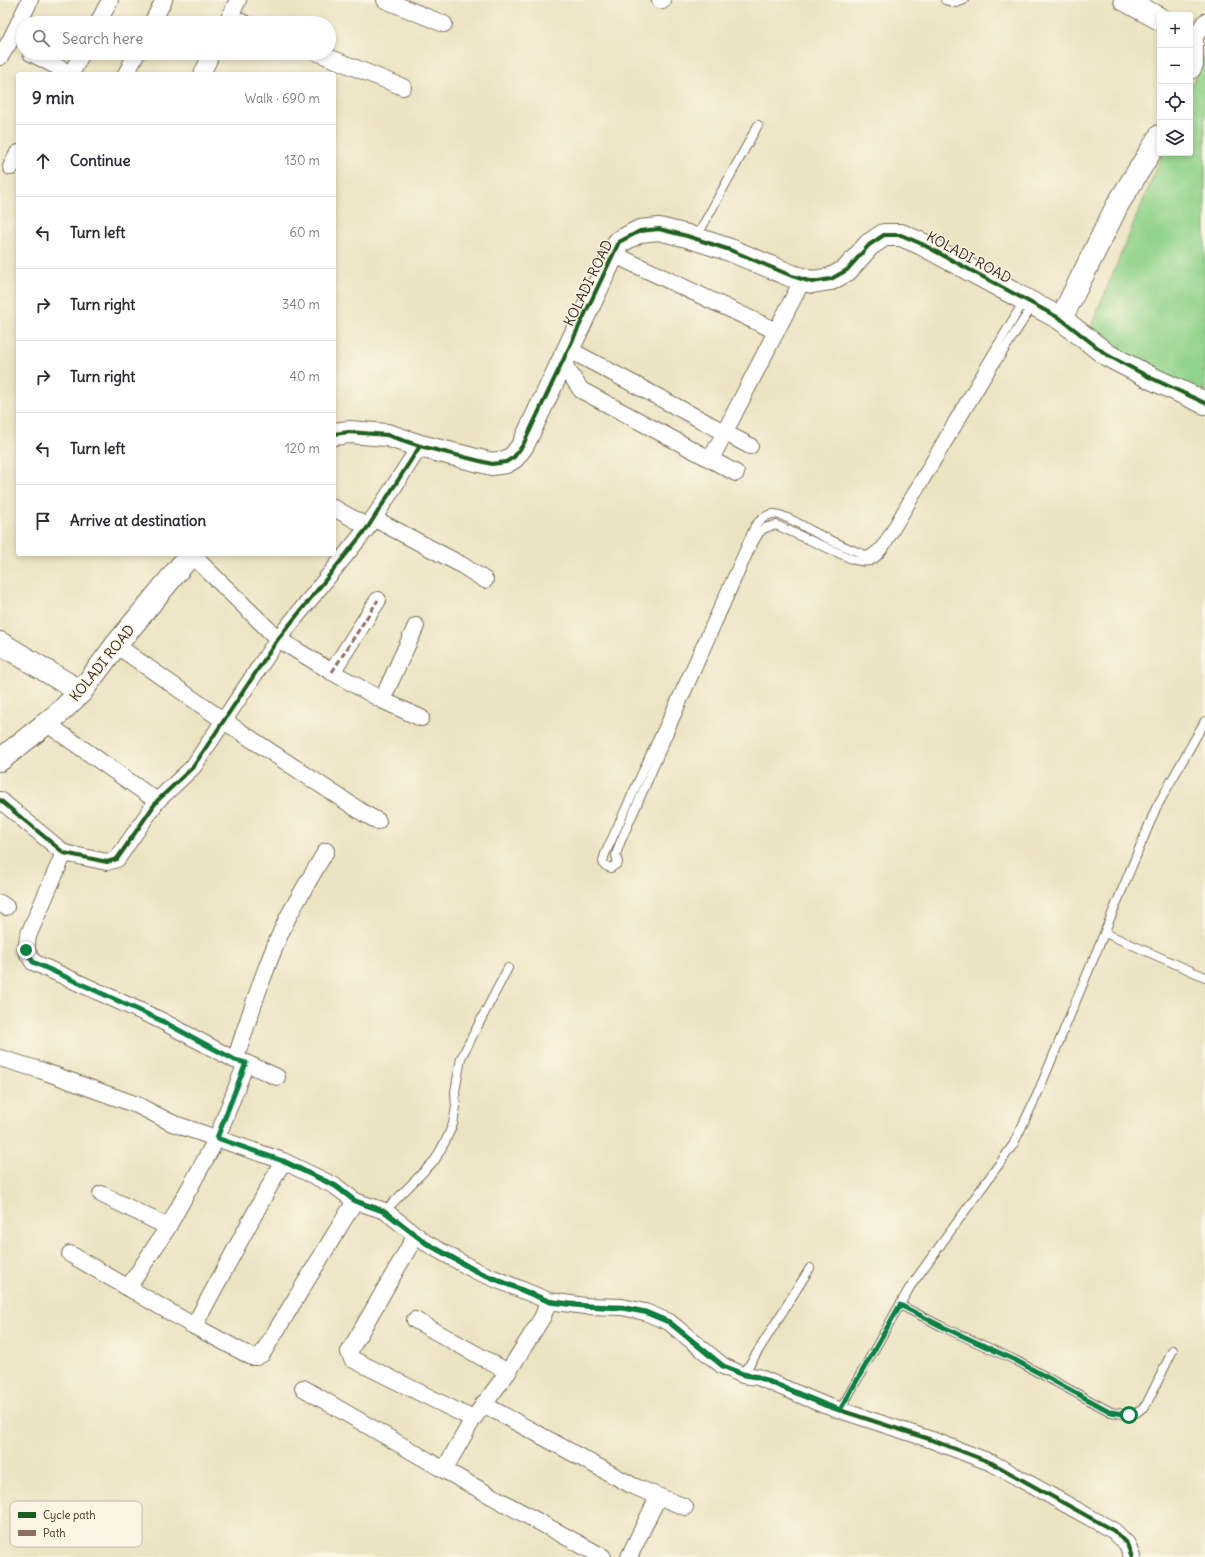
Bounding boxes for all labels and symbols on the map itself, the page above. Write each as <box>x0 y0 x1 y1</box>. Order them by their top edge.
street label: KOLADI ROAD <box>924 227 1015 287</box>
street label: KOLADI ROAD <box>559 237 617 329</box>
street label: KOLADI ROAD <box>66 621 138 705</box>
route end <box>17 941 35 959</box>
route start <box>1120 1406 1138 1424</box>
legend <box>10 1501 142 1547</box>
text: Cycle path <box>43 1508 96 1522</box>
text: Path <box>43 1526 66 1540</box>

